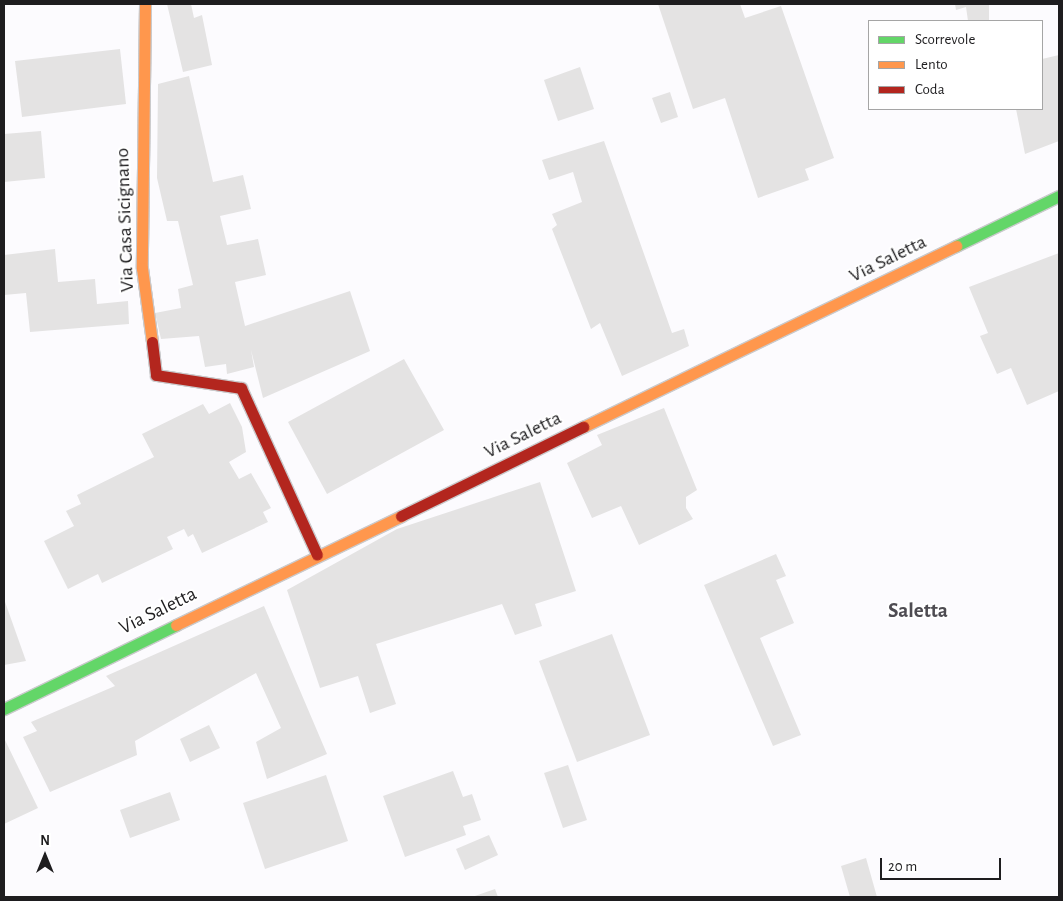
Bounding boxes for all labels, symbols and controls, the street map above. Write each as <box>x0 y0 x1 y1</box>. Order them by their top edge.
legend <box>868 20 1043 110</box>
text: Scorrevole <box>915 32 975 47</box>
text: Lento <box>915 57 948 72</box>
text: Coda <box>915 82 945 97</box>
street label: Via Casa Sicignano <box>110 147 140 293</box>
street label: Via Saletta <box>845 230 931 288</box>
street label: Via Saletta <box>480 406 566 464</box>
street label: Via Saletta <box>115 582 201 640</box>
district label: Saletta <box>888 598 948 624</box>
north arrow <box>20 831 70 881</box>
text: N <box>40 834 50 848</box>
scale bar <box>883 848 1004 880</box>
text: 20 m <box>888 859 917 874</box>

